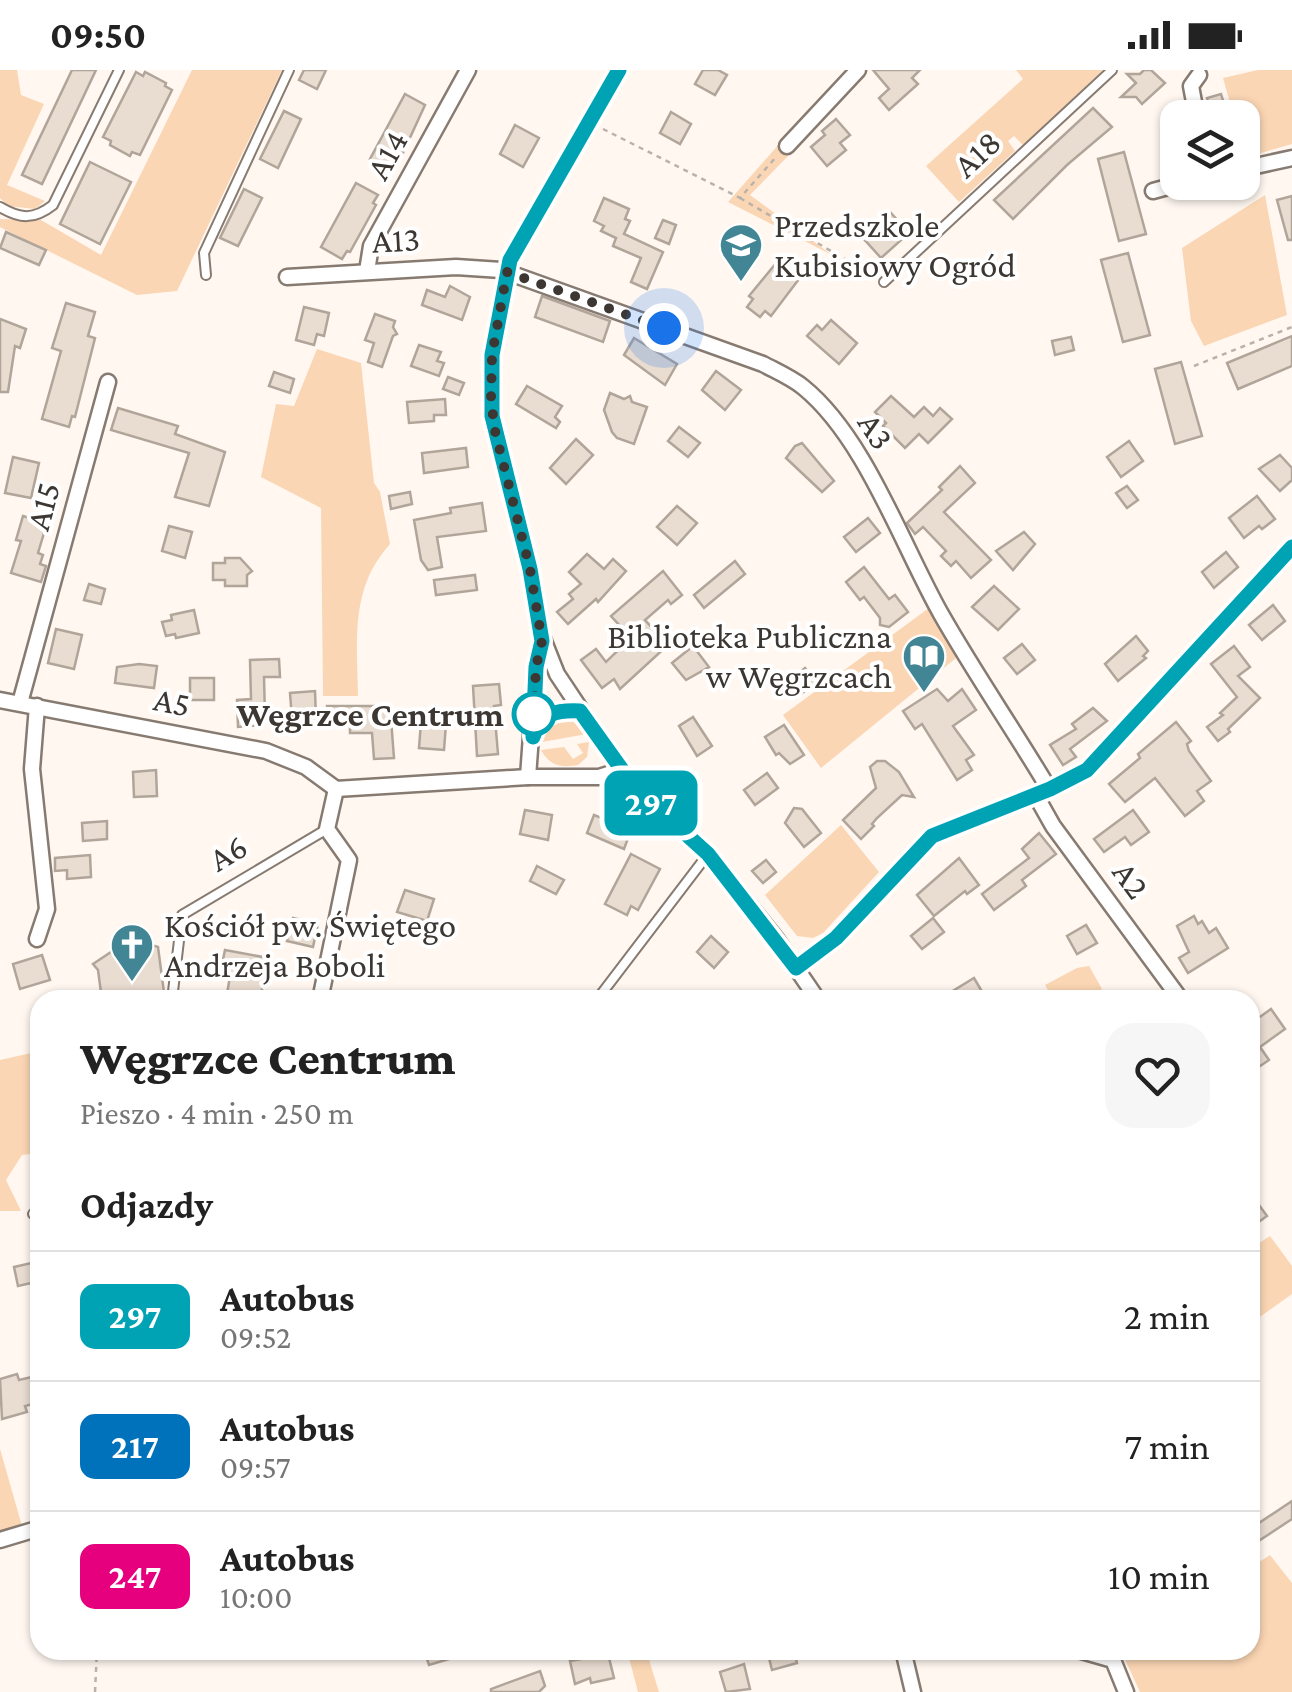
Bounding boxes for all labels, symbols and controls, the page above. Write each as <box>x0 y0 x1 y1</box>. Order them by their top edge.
text: 09:50 <box>50 14 146 56</box>
map controls <box>1160 100 1260 200</box>
button: layers <box>1160 100 1260 200</box>
street label: A18 <box>945 123 1009 185</box>
street label: A14 <box>358 124 416 186</box>
place label: Przedszkole Kubisiowy Ogród <box>774 206 1016 285</box>
street label: A13 <box>371 219 421 261</box>
school or university icon: Przedszkole Kubisiowy Ogród <box>718 222 764 283</box>
your location <box>639 303 689 353</box>
street label: A3 <box>850 405 902 457</box>
street label: A15 <box>18 478 68 534</box>
place label: Biblioteka Publiczna w Węgrzcach <box>607 617 892 696</box>
library icon: Biblioteka Publiczna w Węgrzcach <box>901 633 947 694</box>
street label: A5 <box>150 679 194 725</box>
marker: Węgrzce Centrum <box>513 693 555 735</box>
place label: Węgrzce Centrum <box>235 695 504 734</box>
line badge: 297 <box>594 770 708 836</box>
text: 297 <box>624 784 678 823</box>
street label: A6 <box>202 827 254 879</box>
street label: A2 <box>1104 854 1158 906</box>
place label: Kościół pw. Świętego Andrzeja Boboli <box>164 906 456 985</box>
church icon: Kościół pw. Świętego Andrzeja Boboli <box>109 922 155 983</box>
button: heart <box>1105 1023 1210 1128</box>
text: Węgrzce Centrum <box>80 1031 455 1084</box>
text: Pieszo · 4 min · 250 m <box>80 1095 354 1131</box>
text: Odjazdy <box>80 1184 213 1226</box>
text: Autobus <box>220 1277 355 1319</box>
text: 2 min <box>1124 1295 1210 1337</box>
text: 297 <box>108 1297 162 1336</box>
text: 09:52 <box>220 1319 291 1355</box>
text: Autobus <box>220 1407 355 1449</box>
text: 7 min <box>1124 1425 1210 1467</box>
text: 217 <box>111 1427 159 1466</box>
text: 09:57 <box>220 1449 291 1485</box>
text: Autobus <box>220 1537 355 1579</box>
text: 10 min <box>1108 1555 1210 1597</box>
text: 247 <box>109 1557 161 1596</box>
text: 10:00 <box>220 1579 292 1615</box>

